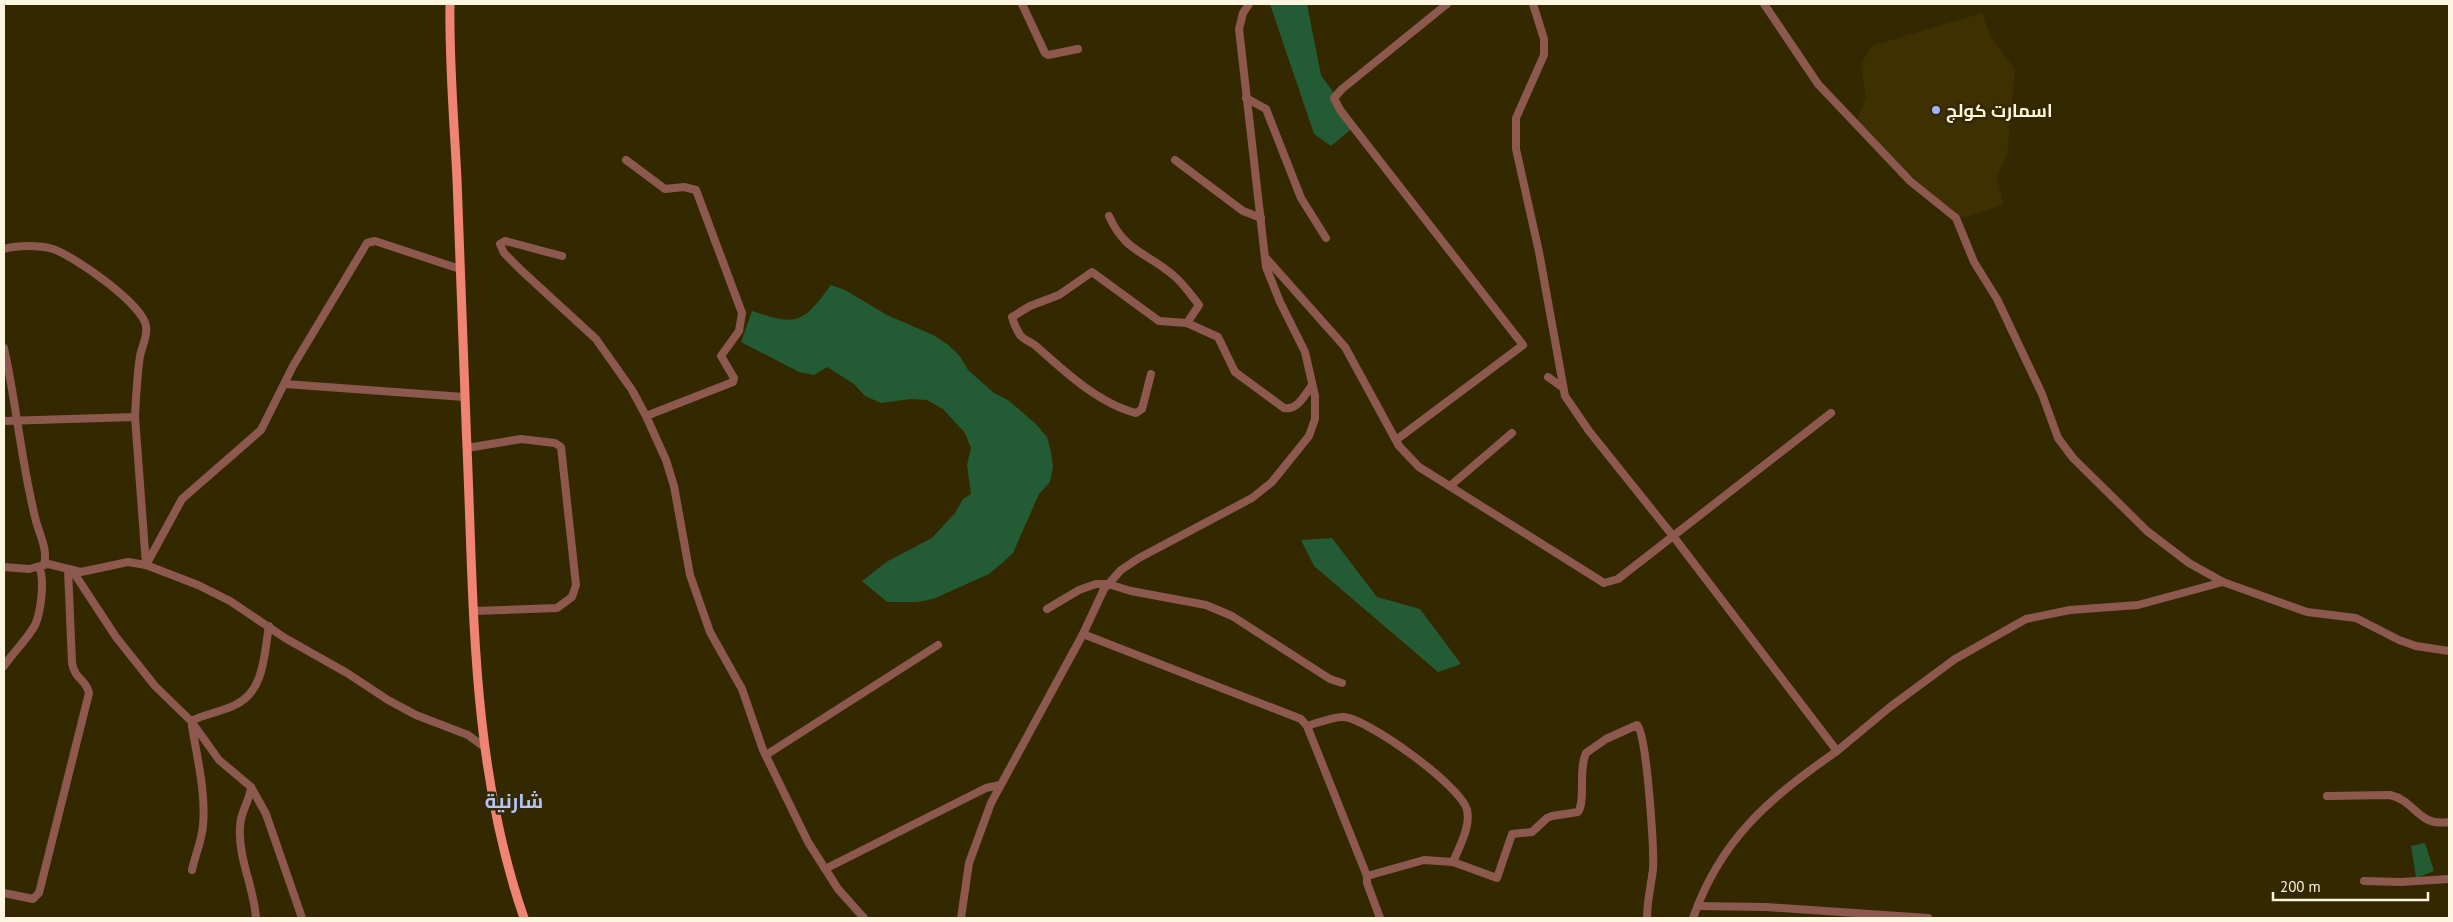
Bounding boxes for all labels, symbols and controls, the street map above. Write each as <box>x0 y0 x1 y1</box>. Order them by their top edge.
place label: اسمارت كولج <box>1946 99 2053 123</box>
marker: اسمارت كولج <box>1930 104 1942 116</box>
district label: شارنية <box>485 788 543 814</box>
scale bar <box>2273 870 2428 902</box>
text: 200 m <box>2280 877 2321 896</box>

